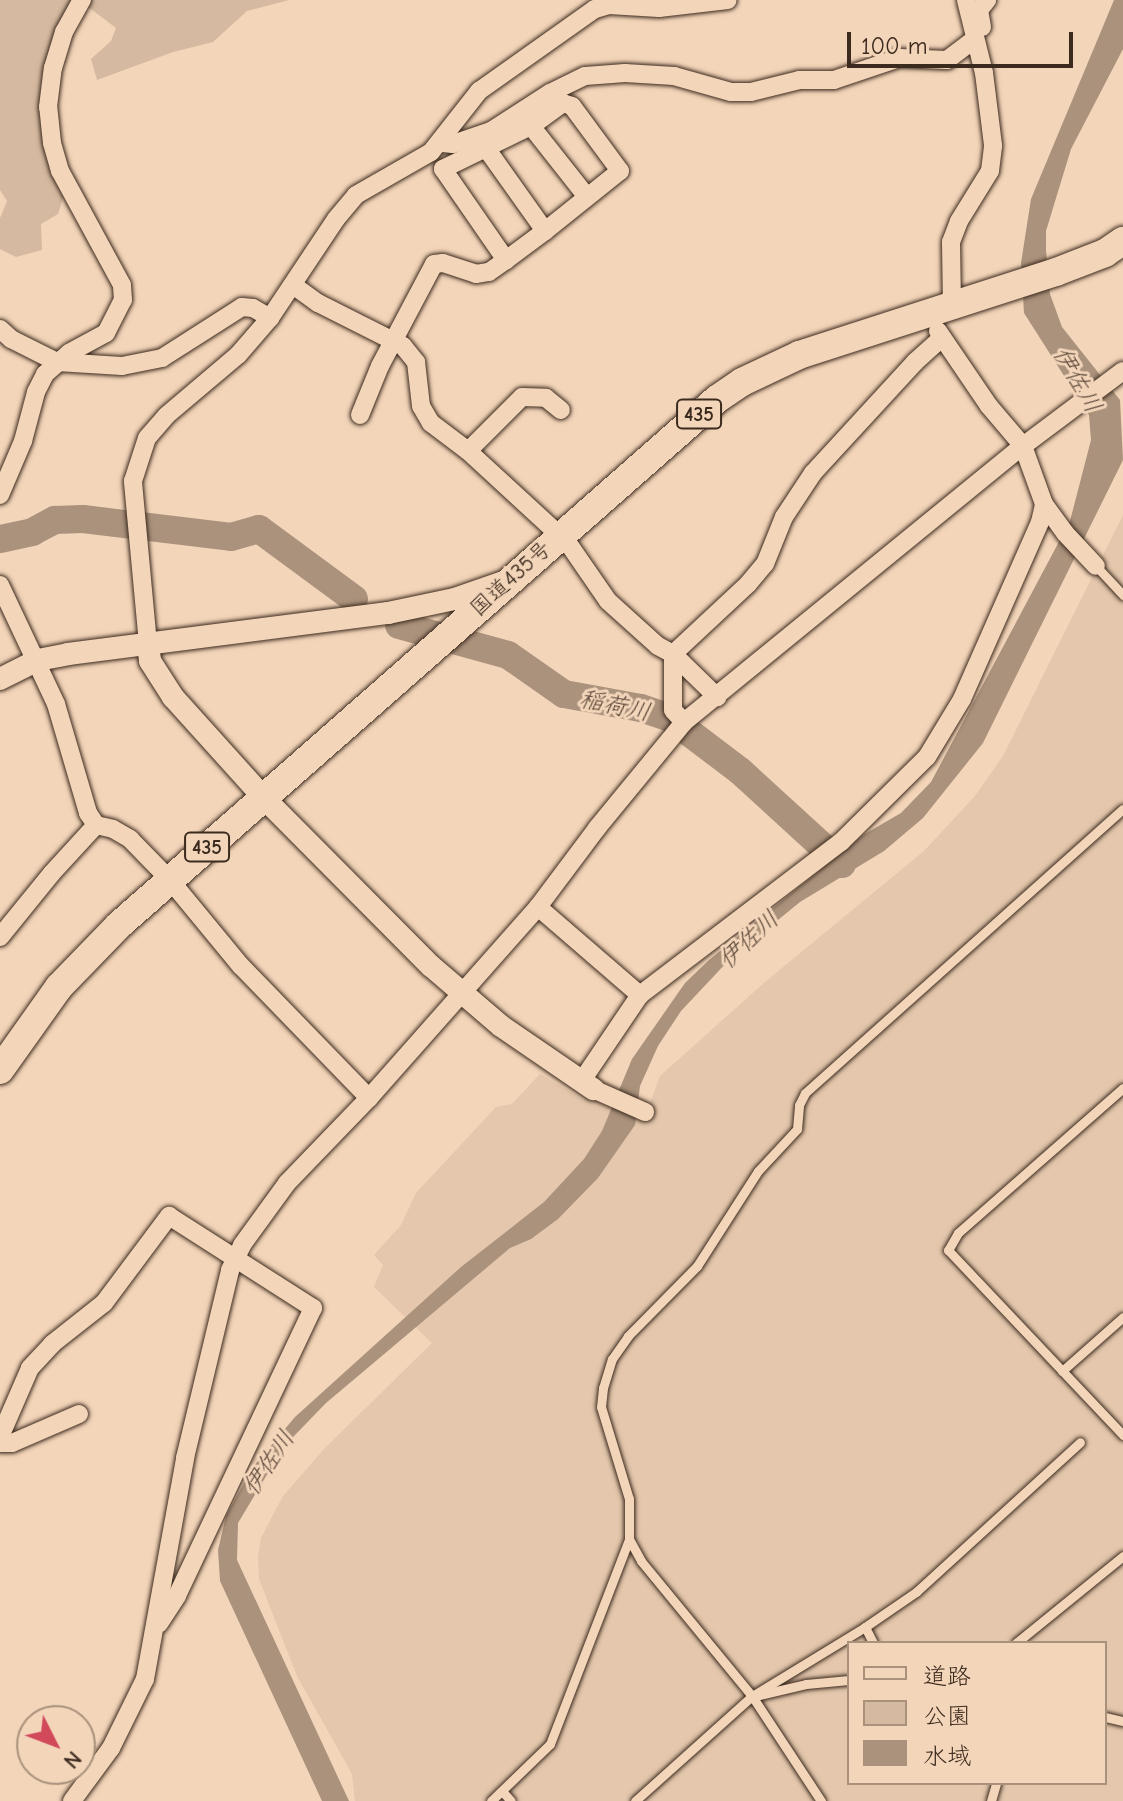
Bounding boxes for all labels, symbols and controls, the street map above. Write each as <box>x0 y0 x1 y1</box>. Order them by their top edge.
scale bar <box>851 16 1077 66</box>
text: 100 m <box>861 32 928 60</box>
water label: 伊佐川 <box>1047 342 1107 418</box>
road number: 435 <box>675 398 723 430</box>
street label: 国道435号 <box>465 536 557 622</box>
water label: 稲荷川 <box>577 684 653 728</box>
road number: 435 <box>183 831 231 863</box>
water label: 伊佐川 <box>713 905 785 975</box>
water label: 伊佐川 <box>237 1425 301 1501</box>
legend <box>847 1641 1107 1785</box>
text: 道路 <box>923 1662 971 1690</box>
text: 公園 <box>923 1702 971 1730</box>
north arrow <box>16 1705 96 1785</box>
text: 水域 <box>923 1742 971 1770</box>
text: N <box>58 1746 87 1774</box>

